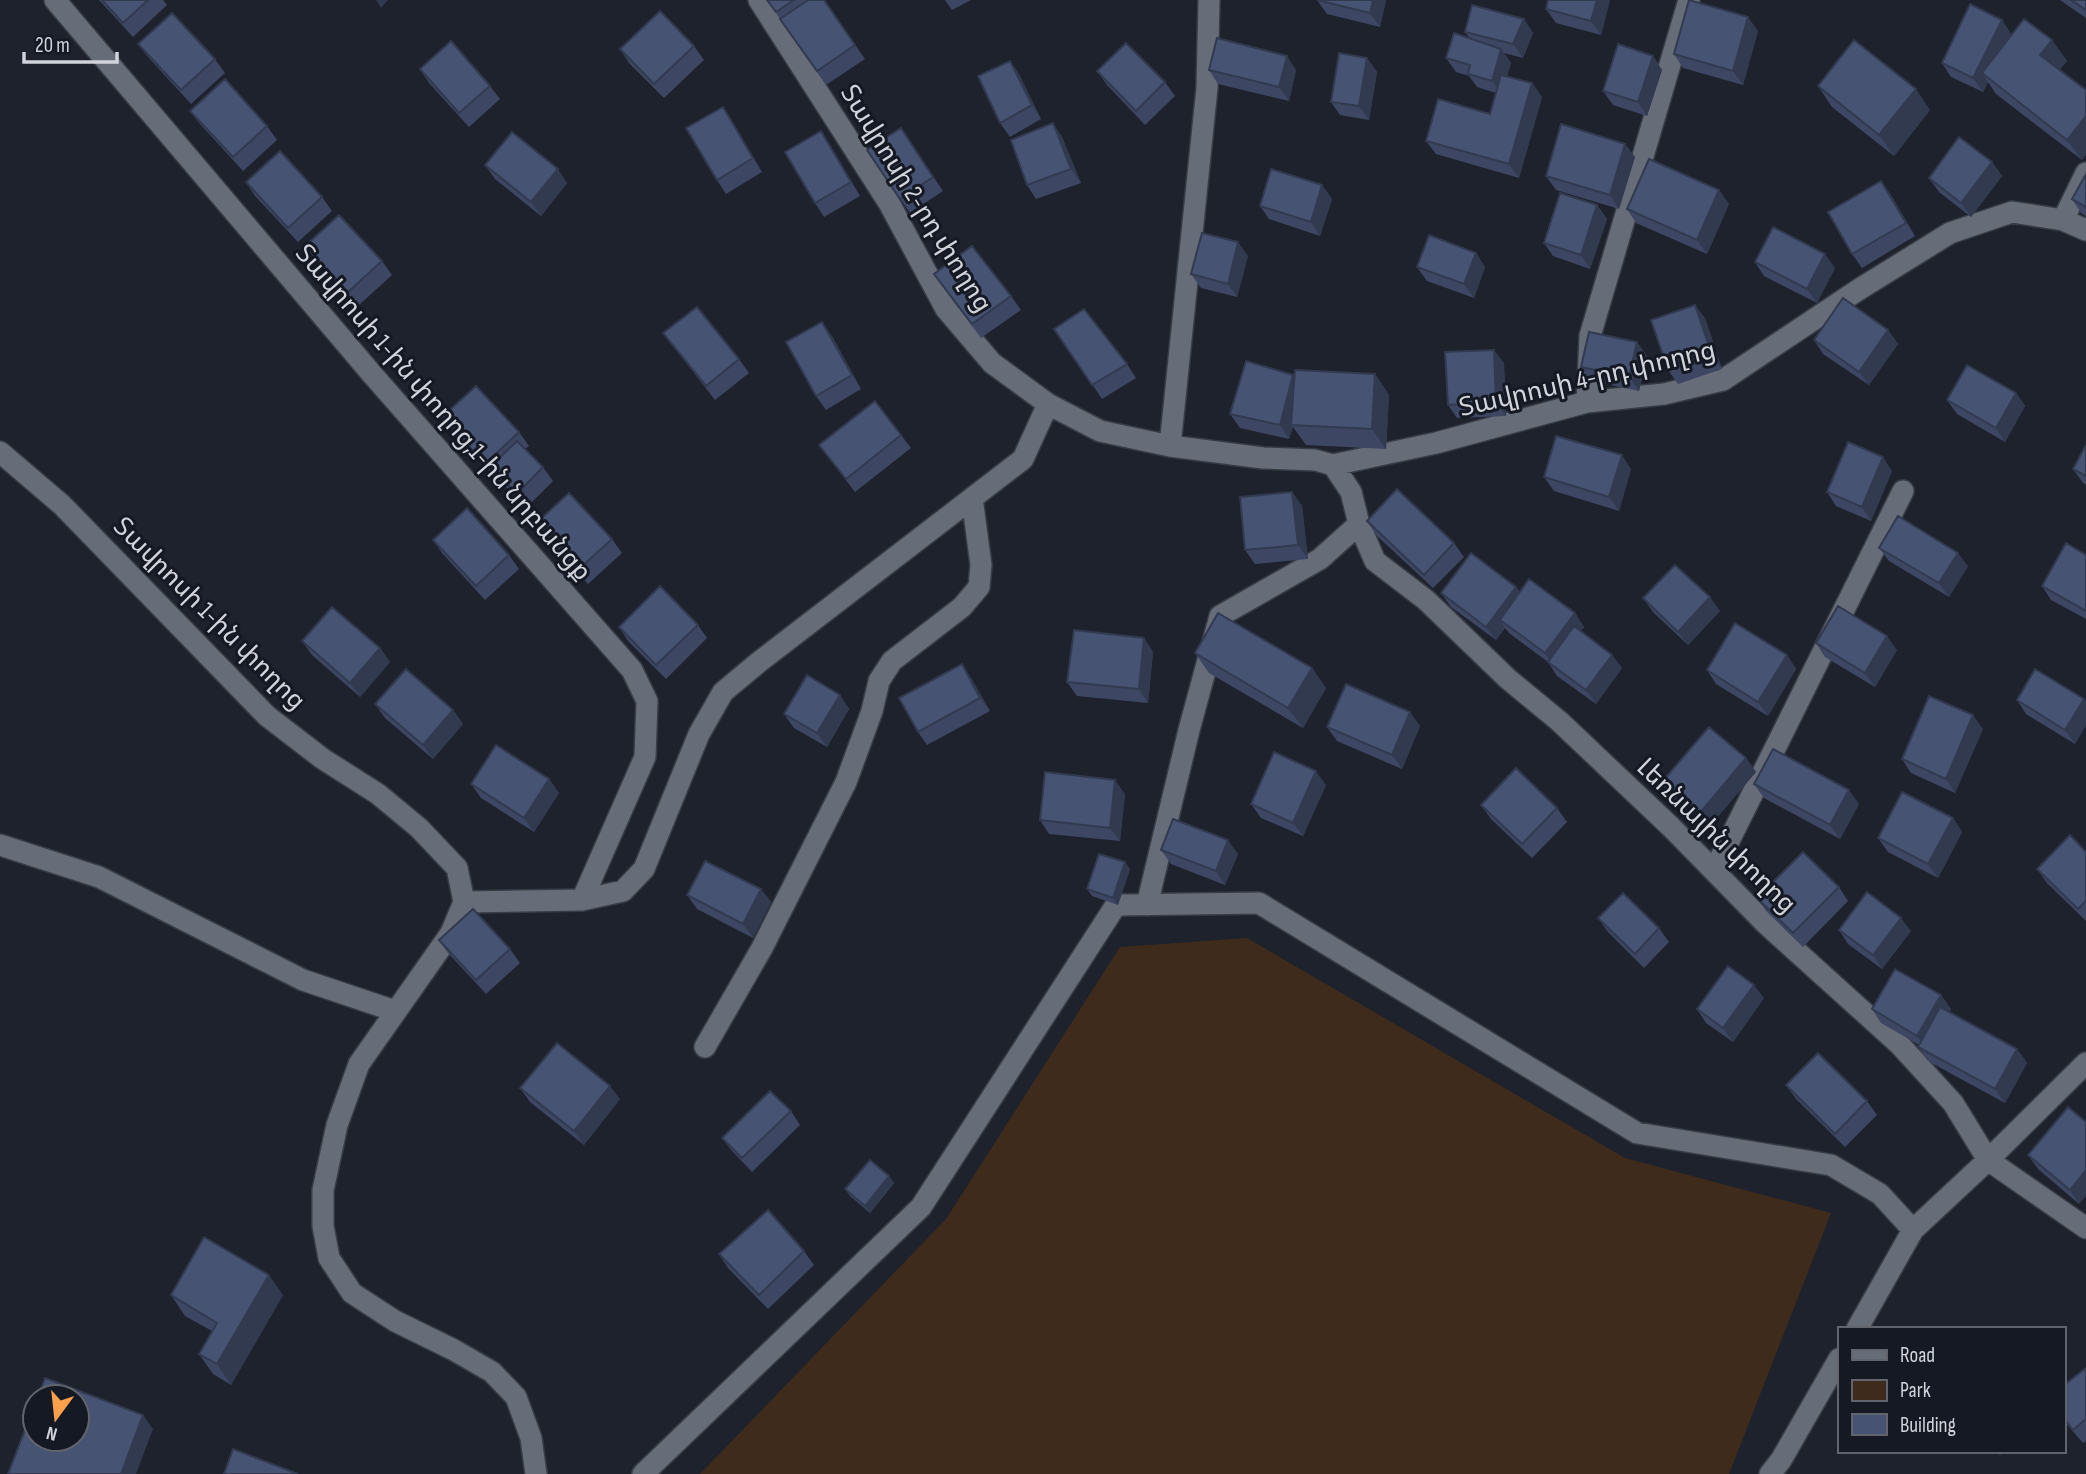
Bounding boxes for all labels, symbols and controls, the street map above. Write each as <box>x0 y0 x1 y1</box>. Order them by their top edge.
scale bar <box>24 21 117 65</box>
text: 20 m <box>35 33 70 58</box>
street label: Տավրոսի 2-րդ փողոց <box>833 79 998 318</box>
street label: Տավրոսի 1-ին փողոց,1-ին նրբանցք <box>288 238 597 588</box>
street label: Տավրոսի 4-րդ փողոց <box>1456 335 1719 424</box>
street label: Տավրոսի 1-ին փողոց <box>106 511 312 717</box>
street label: Լեռնային փողոց <box>1630 752 1802 920</box>
legend <box>1838 1327 2065 1453</box>
text: Road <box>1900 1343 1935 1368</box>
text: Park <box>1900 1378 1931 1403</box>
north arrow <box>21 1383 91 1453</box>
text: Building <box>1900 1413 1956 1438</box>
text: N <box>44 1421 60 1445</box>

